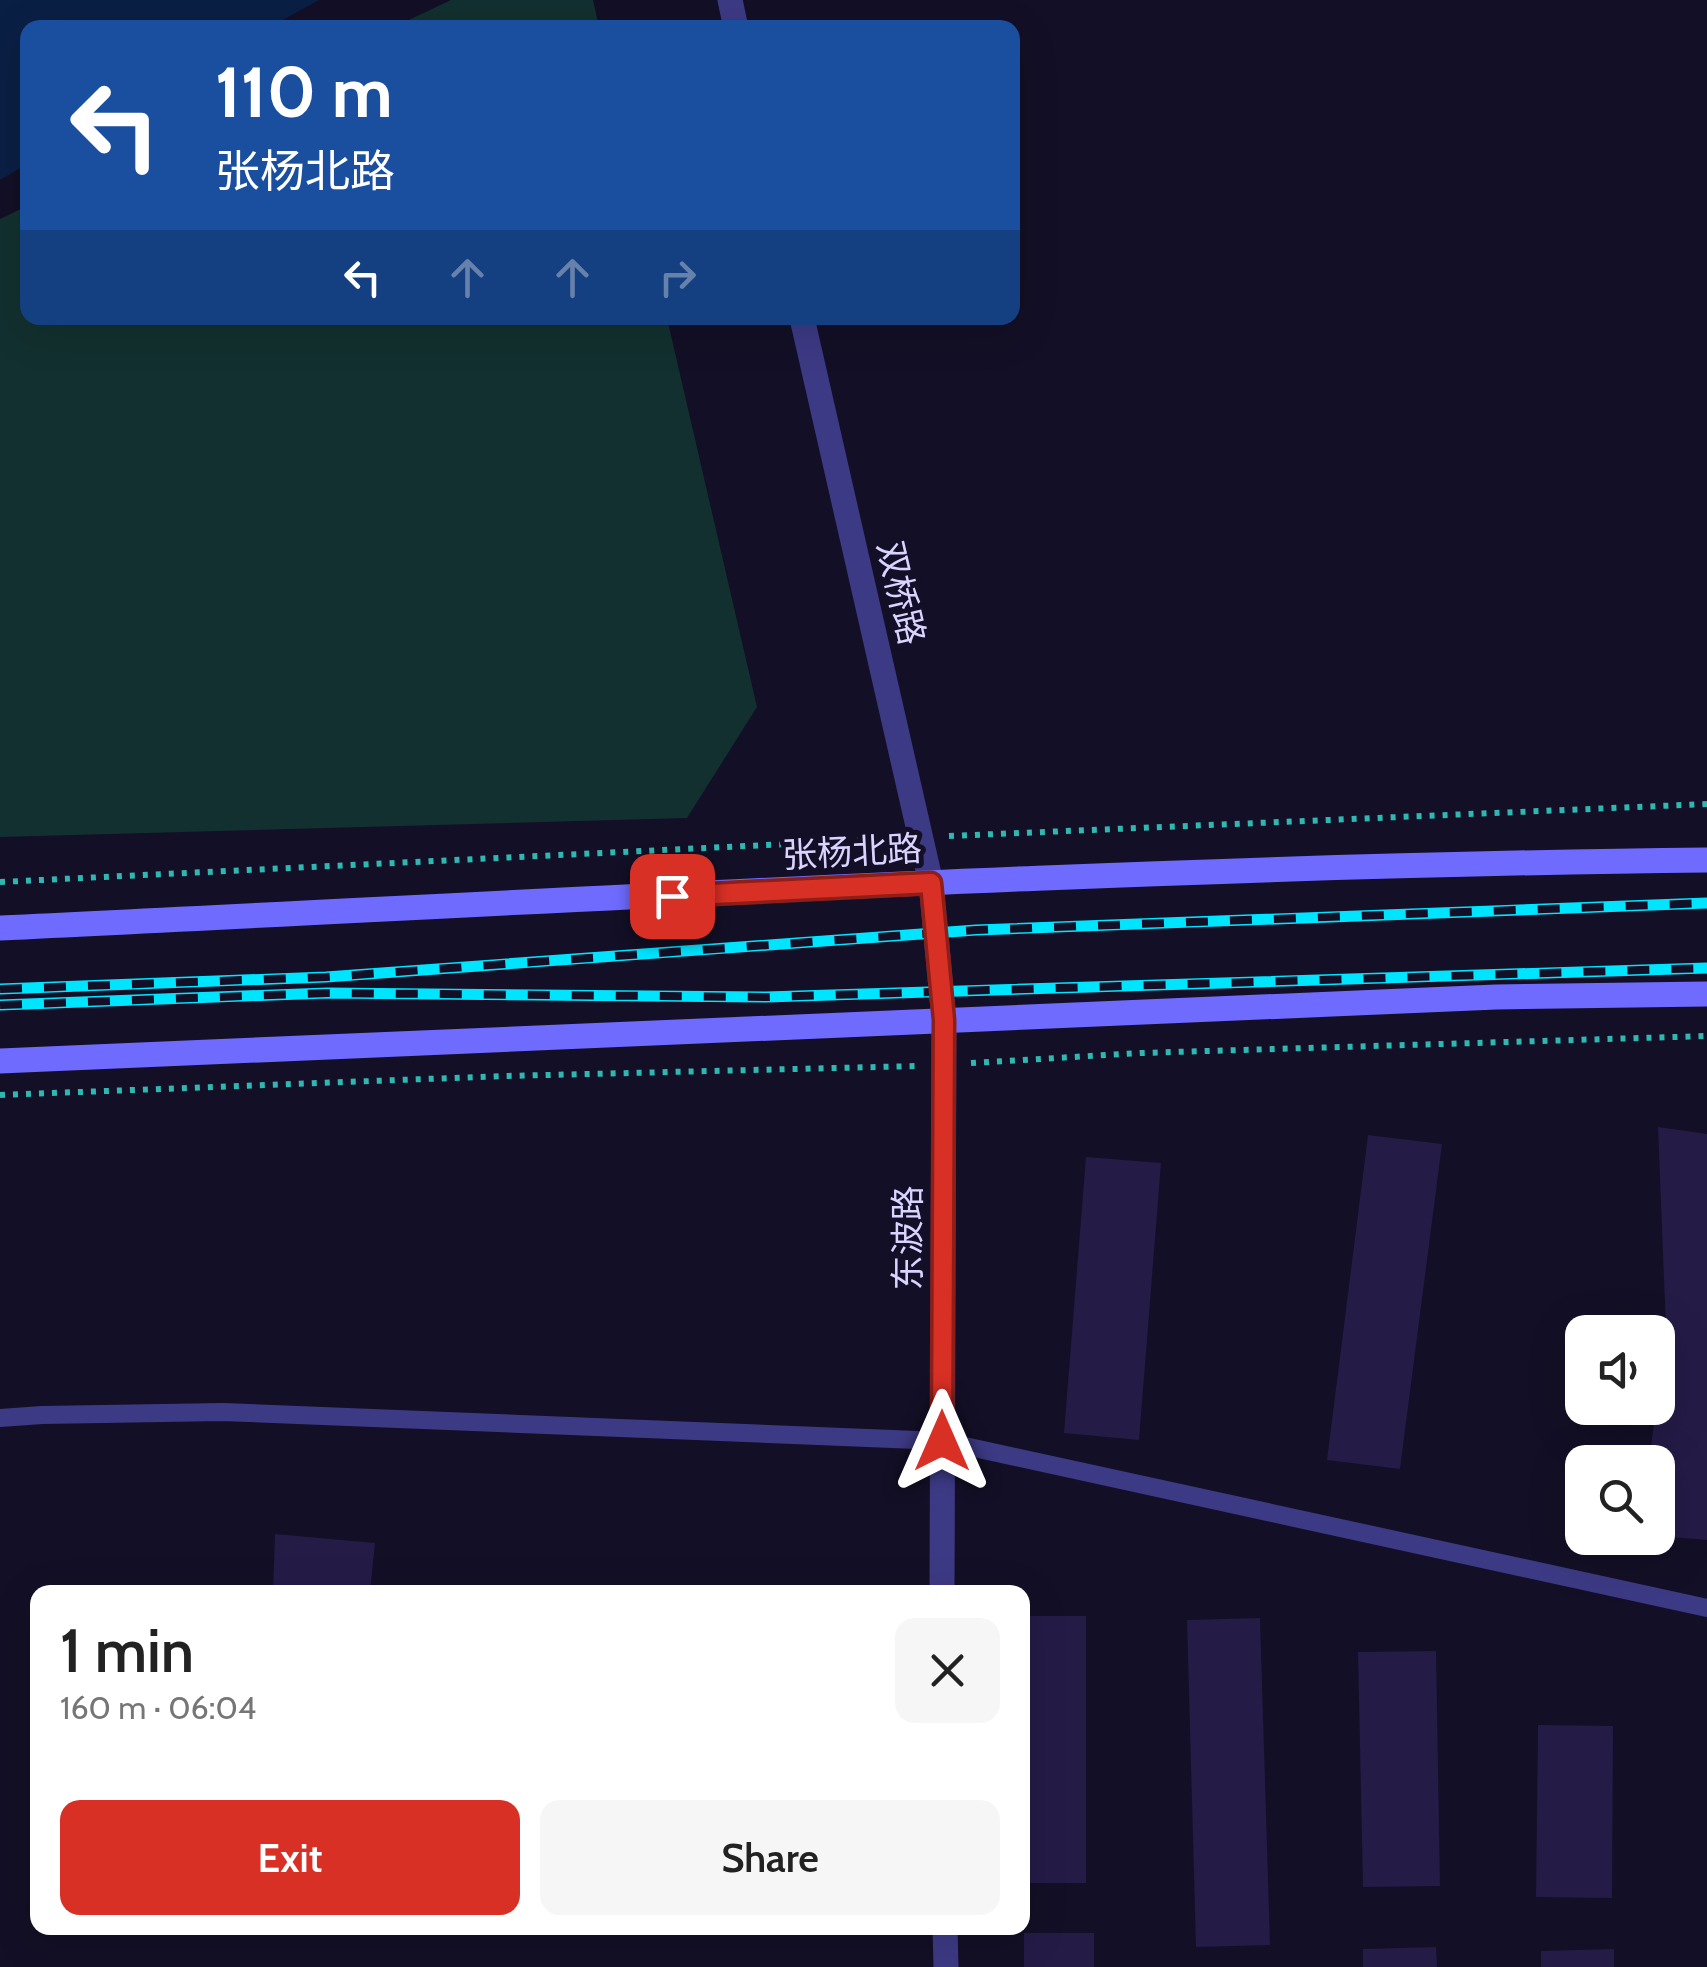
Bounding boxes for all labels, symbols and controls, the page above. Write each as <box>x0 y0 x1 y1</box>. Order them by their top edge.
text: 110 m <box>215 49 393 135</box>
icon: left <box>50 60 180 190</box>
text: 张杨北路 <box>215 144 395 198</box>
icon: left <box>335 250 390 305</box>
icon: ahead <box>440 250 495 305</box>
icon: ahead <box>545 250 600 305</box>
icon: right <box>650 250 705 305</box>
street label: 双桥路 <box>869 537 934 649</box>
street label: 张杨北路 <box>781 826 923 877</box>
pin <box>630 854 715 939</box>
icon: arrive <box>645 869 700 924</box>
street label: 东波路 <box>886 1185 929 1291</box>
map controls <box>1565 1315 1675 1555</box>
button: sound <box>1565 1315 1675 1425</box>
position arrow <box>890 1389 994 1493</box>
button: search <box>1565 1445 1675 1555</box>
text: 1 min <box>60 1614 194 1687</box>
button: close <box>895 1618 1000 1723</box>
text: 160 m · 06:04 <box>60 1688 256 1727</box>
button: Exit <box>60 1800 520 1915</box>
button: Share <box>540 1800 1000 1915</box>

